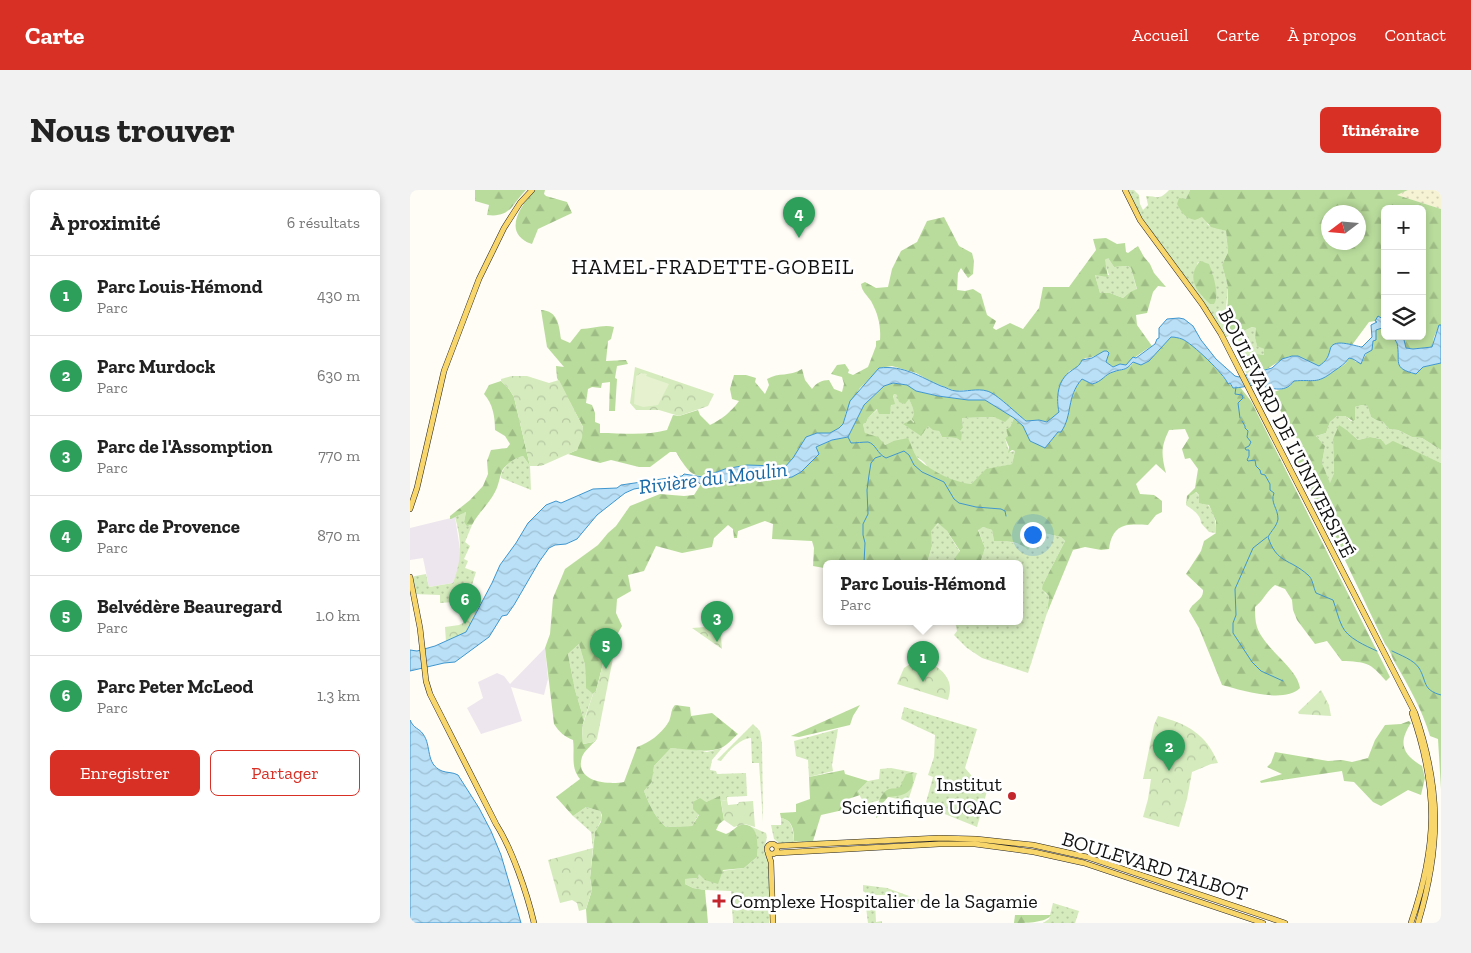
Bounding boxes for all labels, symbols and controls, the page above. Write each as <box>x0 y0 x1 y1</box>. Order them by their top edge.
text: Carte <box>25 21 84 50</box>
text: Accueil <box>1132 24 1189 46</box>
text: Carte <box>1217 24 1260 46</box>
text: À propos <box>1288 24 1356 46</box>
text: Contact <box>1384 24 1446 46</box>
button: Itinéraire <box>1320 107 1441 153</box>
text: Nous trouver <box>30 109 235 151</box>
pin: 4 <box>783 197 815 238</box>
north arrow <box>1321 205 1366 250</box>
map controls <box>1381 205 1426 340</box>
button: + <box>1381 205 1426 250</box>
text: À proximité <box>50 210 160 235</box>
text: 6 résultats <box>287 213 360 232</box>
button: − <box>1381 250 1426 295</box>
district label: HAMEL-FRADETTE-GOBEIL <box>571 254 855 279</box>
text: Parc Louis-Hémond <box>97 275 262 298</box>
text: 1 <box>63 286 69 305</box>
text: 430 m <box>317 286 360 305</box>
button: layers <box>1381 295 1426 340</box>
text: Parc <box>97 298 128 317</box>
street label: BOULEVARD DE L'UNIVERSITÉ <box>1214 304 1360 562</box>
text: Parc Murdock <box>97 355 215 378</box>
text: 2 <box>62 366 70 385</box>
text: 630 m <box>317 366 360 385</box>
text: Parc <box>97 378 128 397</box>
text: Parc de l'Assomption <box>97 435 273 458</box>
text: 3 <box>62 446 70 465</box>
text: 770 m <box>318 446 360 465</box>
water label: Rivière du Moulin <box>637 456 789 499</box>
text: Parc <box>97 458 128 477</box>
text: Parc de Provence <box>97 515 240 538</box>
your location <box>1020 522 1046 548</box>
text: 4 <box>61 526 71 545</box>
text: 870 m <box>317 526 360 545</box>
text: Parc <box>97 538 128 557</box>
popup <box>823 560 1023 625</box>
text: Parc Louis-Hémond <box>840 572 1006 595</box>
pin: 6 <box>449 583 481 624</box>
text: Belvédère Beauregard <box>97 595 282 618</box>
text: Parc <box>840 595 871 614</box>
pin: 3 <box>701 601 733 642</box>
text: 5 <box>62 606 70 625</box>
text: 1.0 km <box>316 606 360 625</box>
text: Parc <box>97 618 128 637</box>
pin: 5 <box>590 628 622 669</box>
pin: 1 <box>907 641 939 682</box>
text: Parc Peter McLeod <box>97 675 253 698</box>
text: 6 <box>62 686 70 705</box>
text: 1.3 km <box>317 686 360 705</box>
text: Parc <box>97 698 128 717</box>
pin: 2 <box>1153 730 1185 771</box>
button: Enregistrer <box>50 750 200 796</box>
button: Partager <box>210 750 360 796</box>
place label: Institut Scientifique UQAC <box>842 772 1003 819</box>
marker: Institut Scientifique UQAC <box>1006 790 1018 802</box>
street label: BOULEVARD TALBOT <box>1059 826 1251 906</box>
place label: Complexe Hospitalier de la Sagamie <box>730 889 1038 913</box>
marker: Complexe Hospitalier de la Sagamie <box>712 894 726 908</box>

